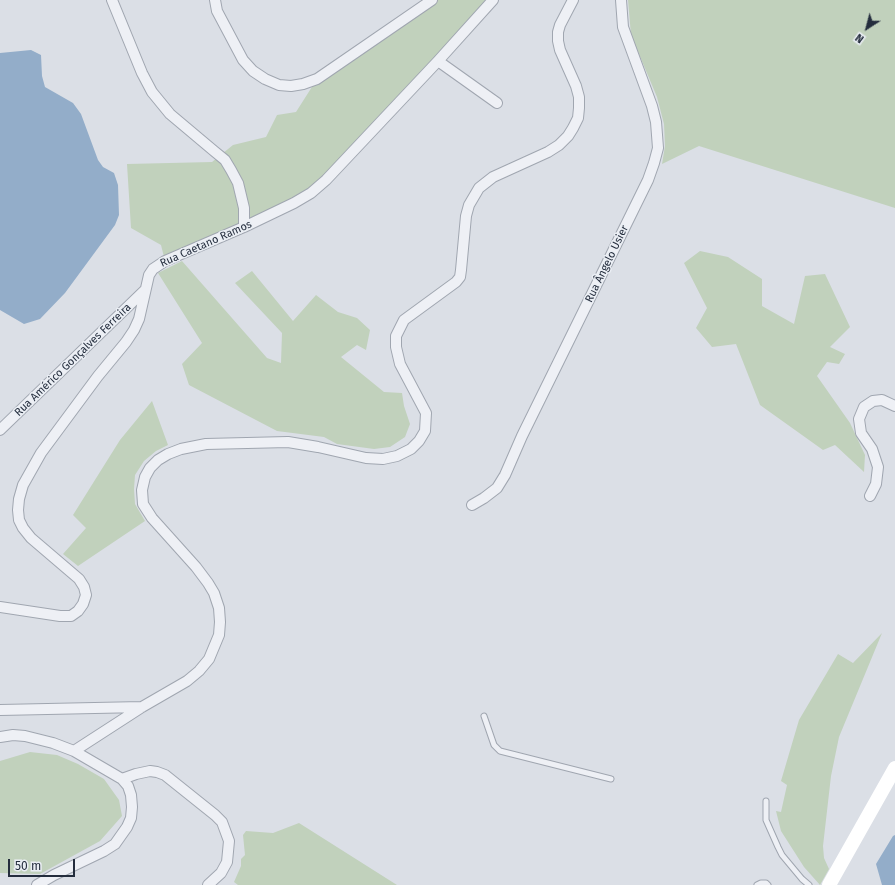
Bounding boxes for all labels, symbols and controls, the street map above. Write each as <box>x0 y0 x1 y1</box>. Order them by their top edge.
north arrow <box>847 8 887 48</box>
text: N <box>853 31 866 46</box>
street label: Rua Caetano Ramos <box>158 218 254 270</box>
street label: Rua Ângelo Usier <box>583 223 631 305</box>
street label: Rua Américo Gonçalves Ferreira <box>12 301 134 419</box>
scale bar <box>10 851 77 877</box>
text: 50 m <box>15 859 41 873</box>

